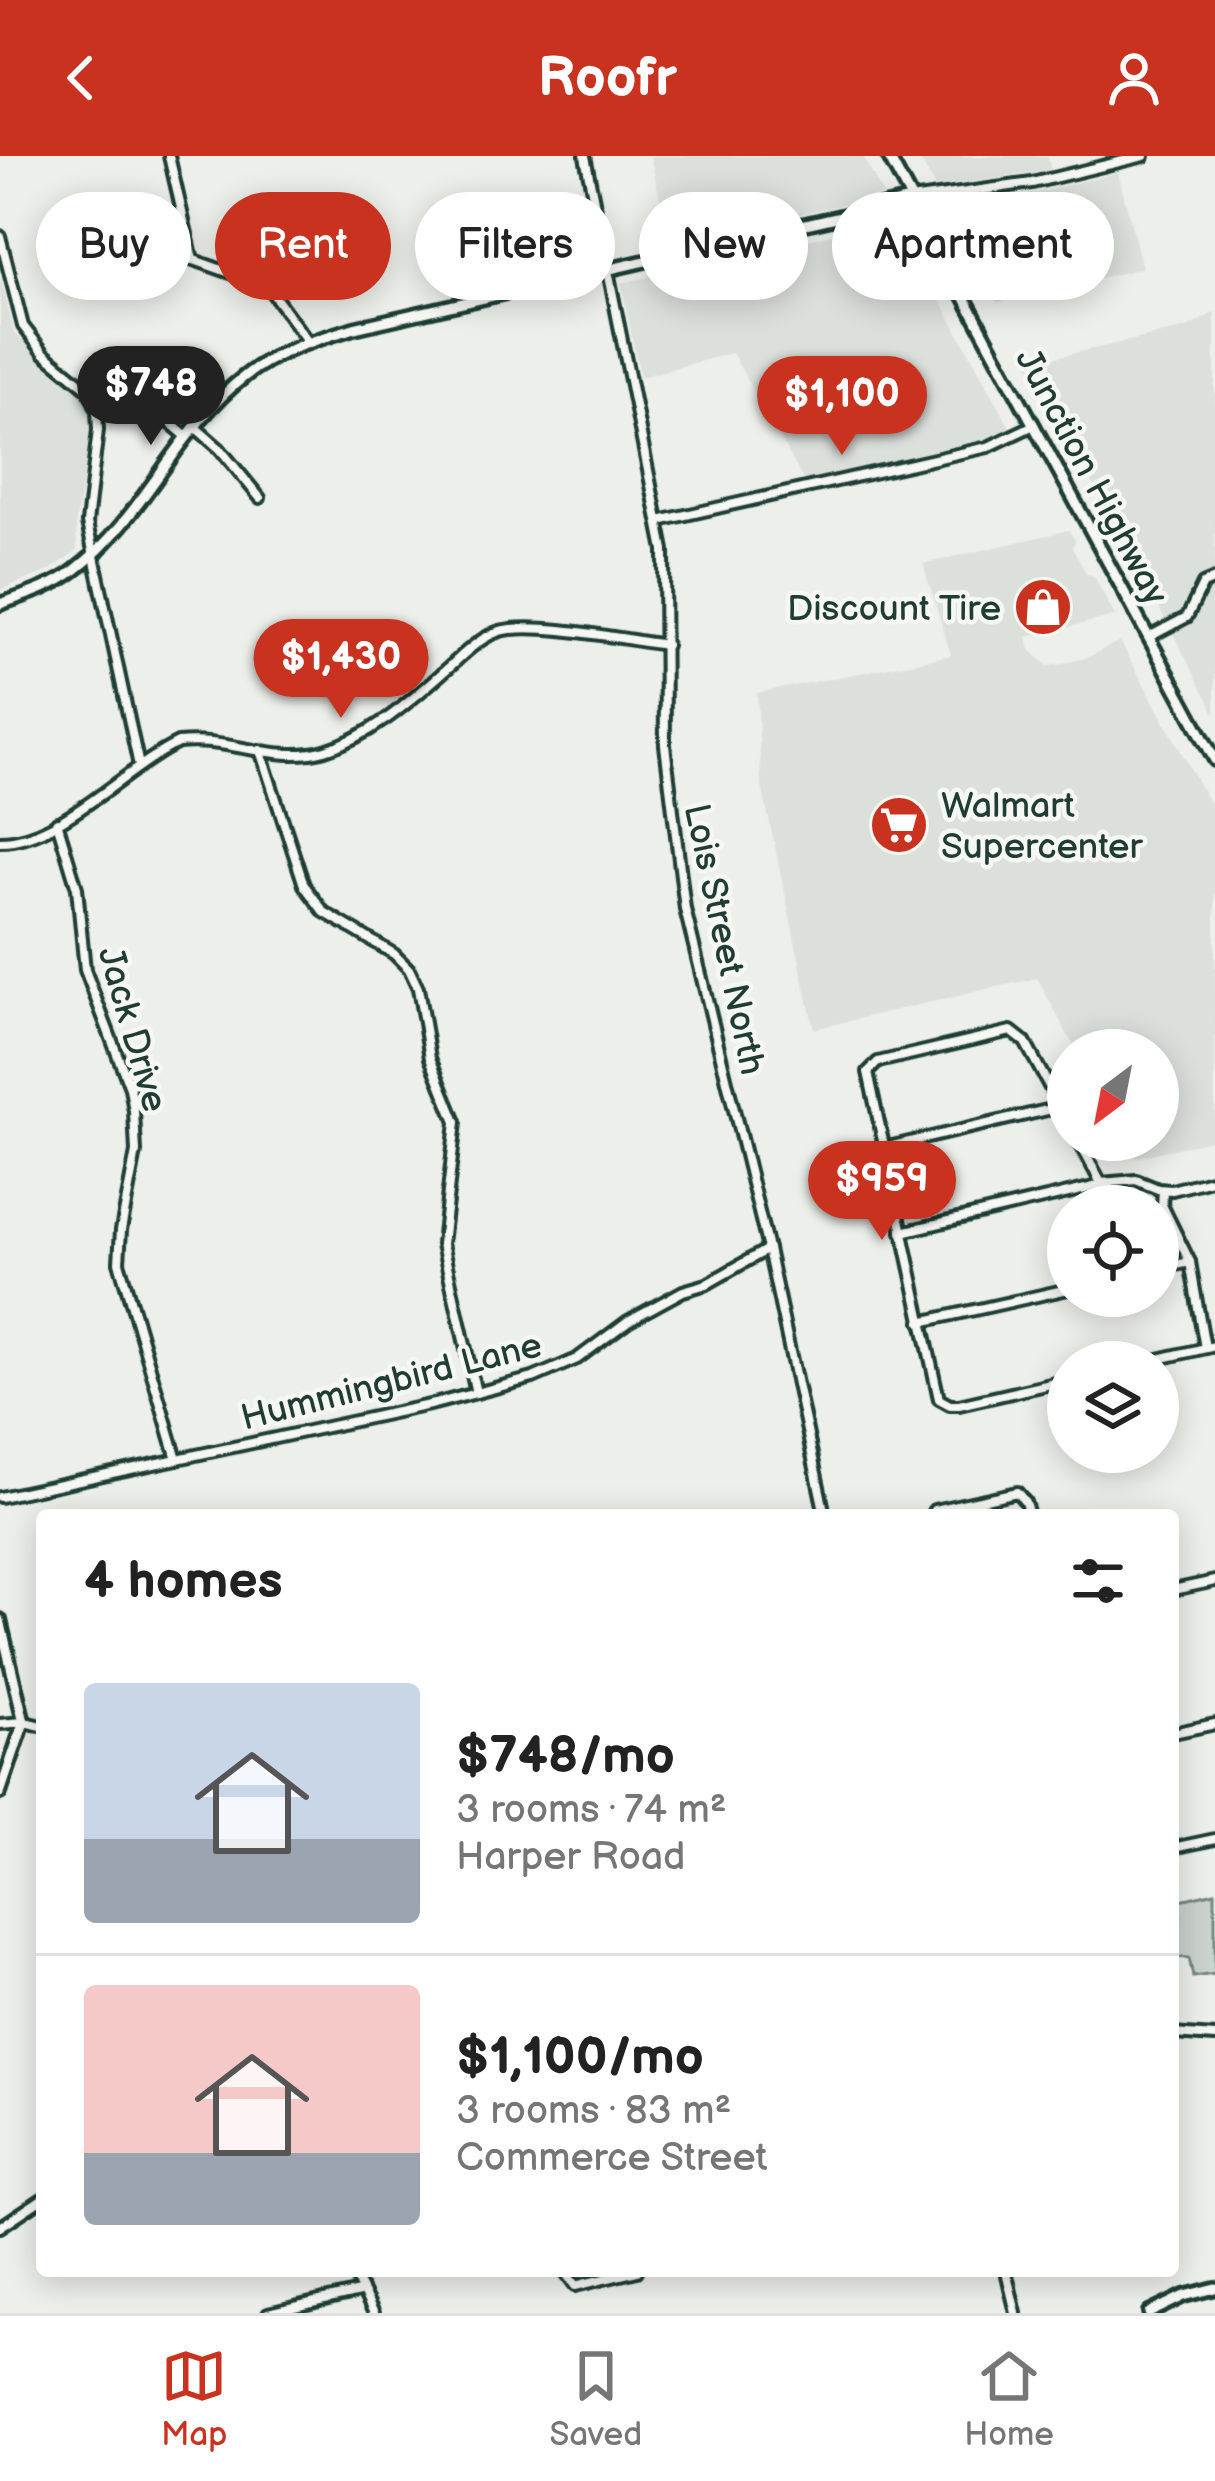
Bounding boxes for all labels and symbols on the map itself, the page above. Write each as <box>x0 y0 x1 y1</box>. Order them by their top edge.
street label: Junction Highway <box>1005 342 1177 613</box>
pin: $748 <box>80 346 222 448</box>
pin: $1,100 <box>744 356 940 458</box>
shop icon: Discount Tire <box>1012 576 1074 638</box>
place label: Discount Tire <box>787 588 1001 631</box>
pin: $1,430 <box>243 619 439 721</box>
place label: Walmart Supercenter <box>941 785 1143 869</box>
supermarket icon: Walmart Supercenter <box>868 794 930 856</box>
street label: Lois Street North <box>674 800 773 1079</box>
street label: Jack Drive <box>88 942 176 1117</box>
north arrow <box>1047 1029 1179 1161</box>
pin: $959 <box>811 1141 953 1243</box>
street label: Hummingbird Lane <box>237 1324 546 1441</box>

